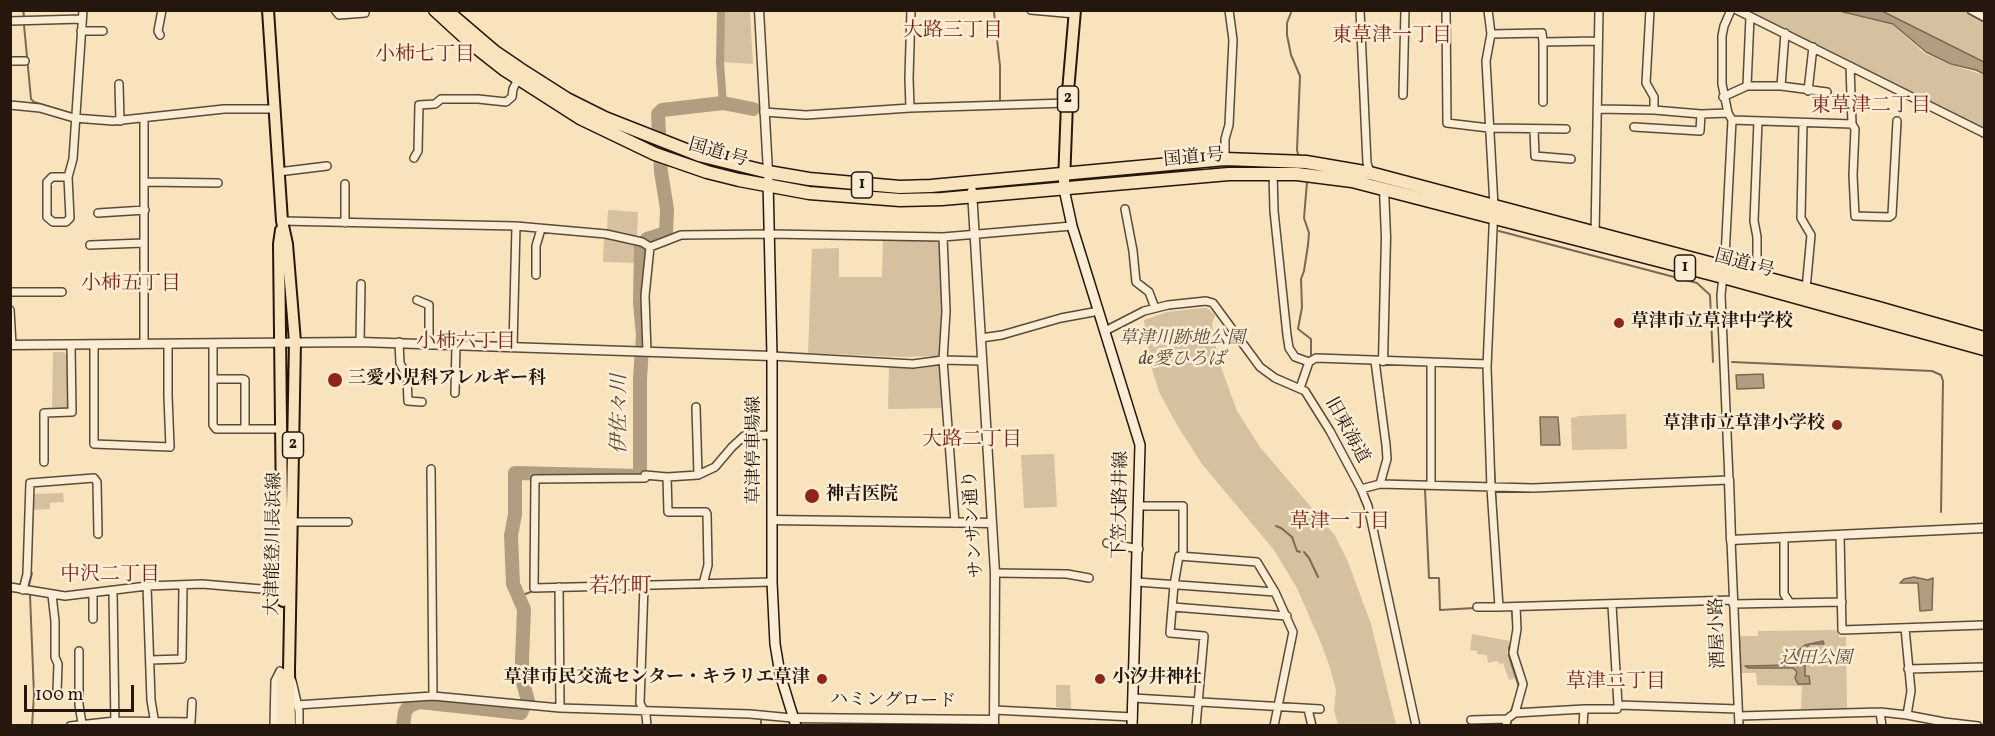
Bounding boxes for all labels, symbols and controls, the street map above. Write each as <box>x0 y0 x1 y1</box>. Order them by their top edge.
district label: 大路三丁目 <box>903 20 1003 44</box>
district label: 東草津一丁目 <box>1332 25 1452 49</box>
district label: 小柿七丁目 <box>375 44 475 68</box>
road number: 2 <box>1058 86 1078 112</box>
district label: 東草津二丁目 <box>1811 95 1931 119</box>
street label: 国道1号 <box>686 135 750 173</box>
street label: 国道1号 <box>1163 146 1225 172</box>
road number: 1 <box>852 172 872 198</box>
street label: 国道1号 <box>1712 247 1776 283</box>
road number: 1 <box>1674 255 1696 281</box>
district label: 小柿五丁目 <box>81 273 181 297</box>
place label: 草津市立草津中学校 <box>1631 312 1793 334</box>
marker: 草津市立草津中学校 <box>1612 316 1626 330</box>
park label: 草津川跡地公園 de愛ひろば <box>1119 329 1245 372</box>
district label: 小柿六丁目 <box>416 331 516 355</box>
place label: 三愛小児科アレルギー科 <box>348 369 546 391</box>
marker: 三愛小児科アレルギー科 <box>326 371 344 389</box>
water label: 伊佐々川 <box>609 374 633 454</box>
street label: 旧東海道 <box>1319 394 1373 468</box>
street label: 草津停車場線 <box>745 396 767 504</box>
place label: 草津市立草津小学校 <box>1663 414 1825 436</box>
marker: 草津市立草津小学校 <box>1830 418 1844 432</box>
district label: 大路二丁目 <box>922 429 1022 453</box>
road number: 2 <box>282 432 304 458</box>
street label: 下笠大路井線 <box>1110 451 1134 559</box>
street label: サンサン通り <box>960 469 990 579</box>
street label: 大津能登川長浜線 <box>263 472 287 616</box>
place label: 神吉医院 <box>826 485 898 507</box>
marker: 神吉医院 <box>803 487 821 505</box>
district label: 草津一丁目 <box>1290 511 1390 535</box>
district label: 中沢二丁目 <box>60 564 160 588</box>
district label: 若竹町 <box>589 575 651 601</box>
street label: 酒屋小路 <box>1707 597 1731 669</box>
park label: 込田公園 <box>1780 649 1852 671</box>
place label: 草津市民交流センター・キラリエ草津 <box>504 668 810 690</box>
place label: 小汐井神社 <box>1112 668 1202 690</box>
district label: 草津二丁目 <box>1566 671 1666 695</box>
marker: 草津市民交流センター・キラリエ草津 <box>815 672 829 686</box>
marker: 小汐井神社 <box>1093 672 1107 686</box>
scale bar <box>27 673 136 711</box>
text: 100 m <box>35 683 84 708</box>
street label: ハミングロード <box>830 690 956 714</box>

